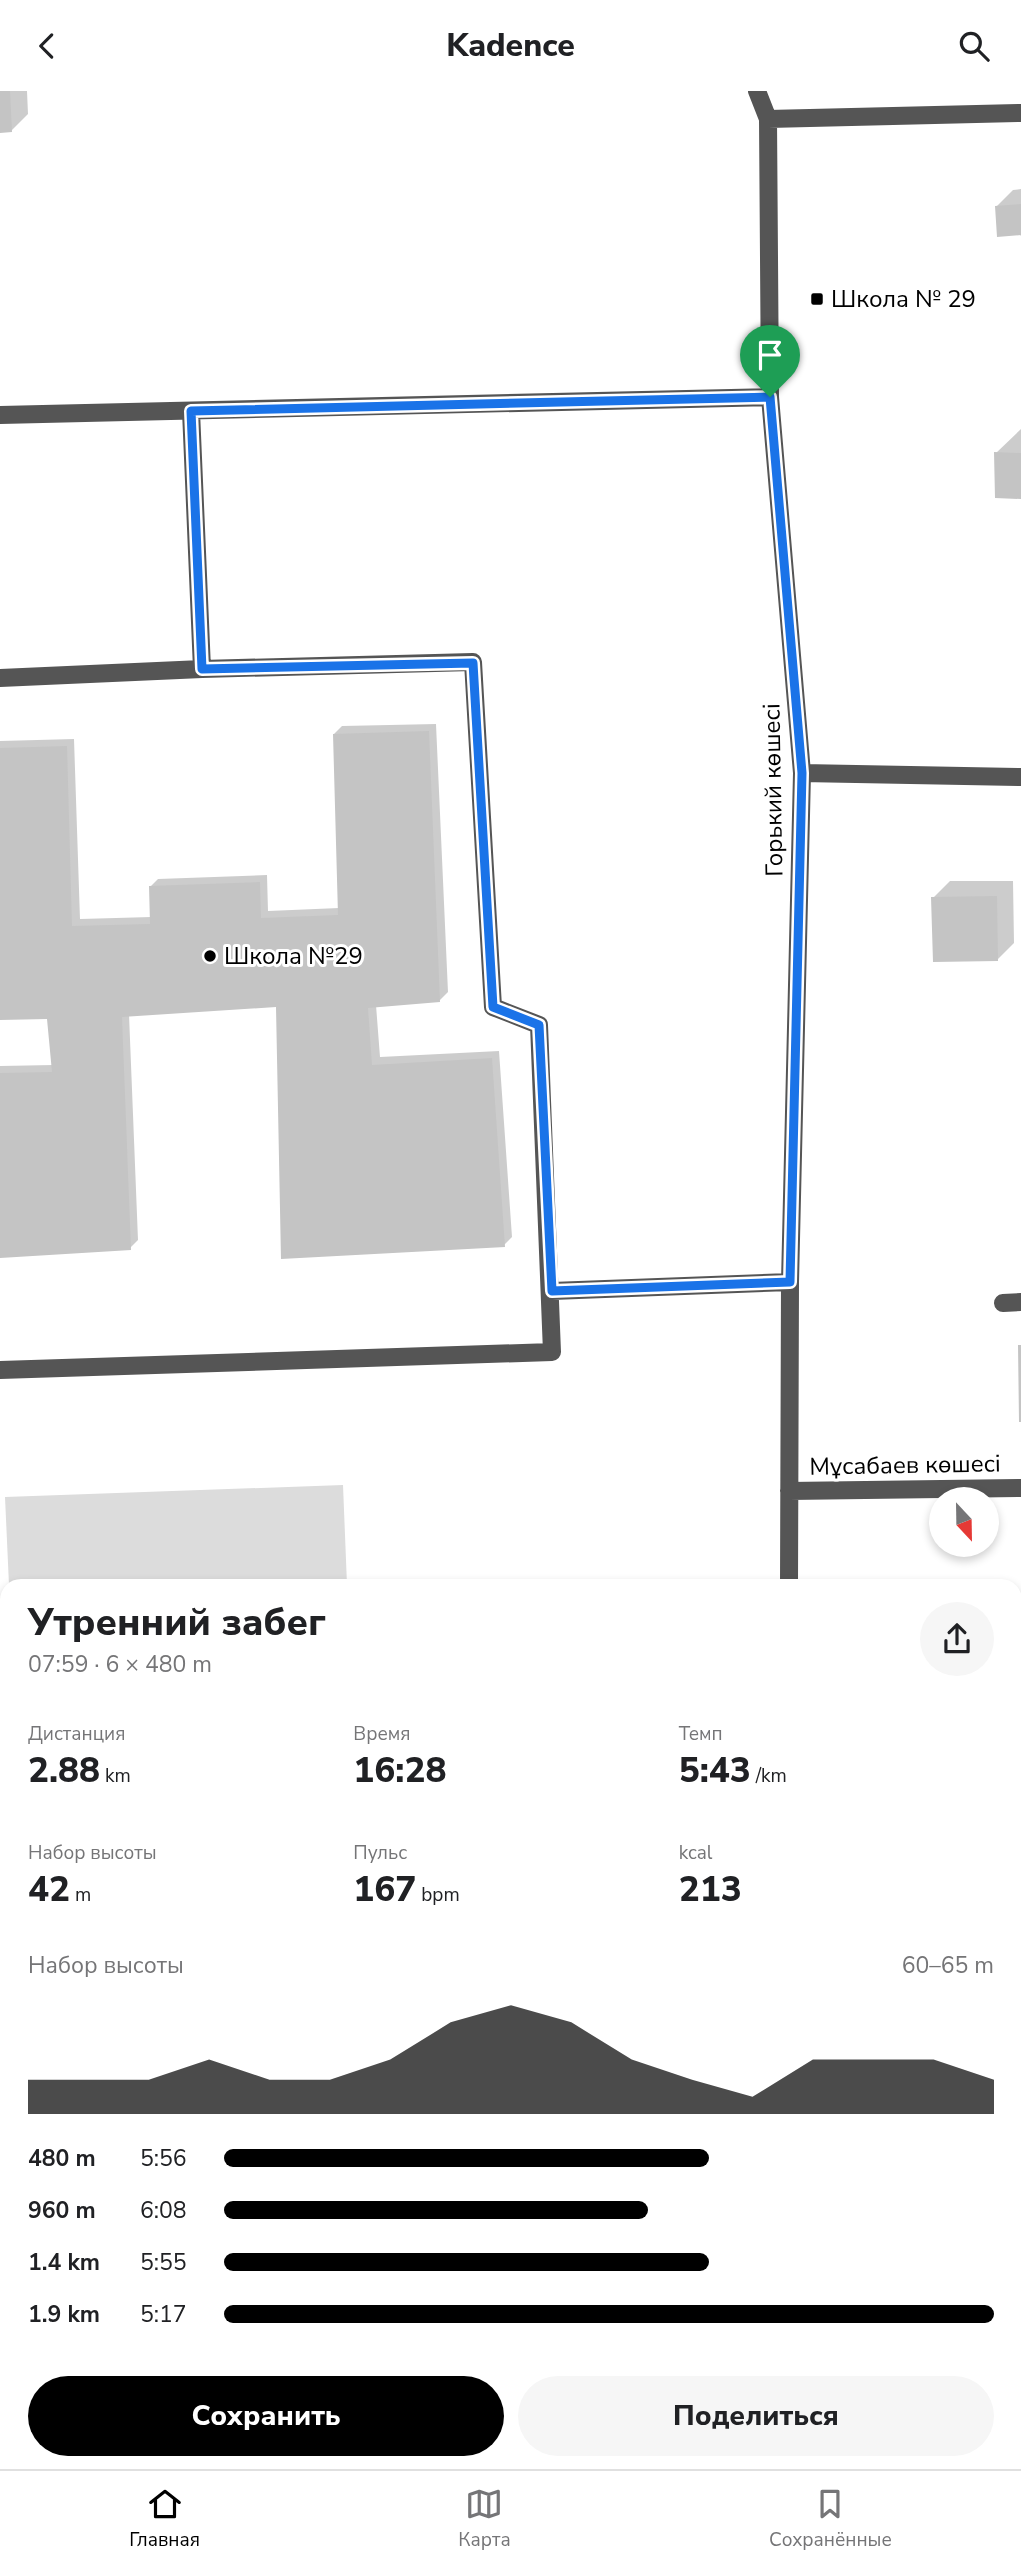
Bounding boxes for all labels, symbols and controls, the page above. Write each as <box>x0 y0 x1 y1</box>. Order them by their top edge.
text: Kadence <box>446 24 575 67</box>
icon: back <box>28 27 66 65</box>
icon: search <box>955 27 993 65</box>
place label: Школа № 29 <box>831 283 976 315</box>
marker: Школа № 29 <box>809 291 825 307</box>
pin <box>740 325 800 397</box>
icon: arrive <box>751 336 789 374</box>
street label: Горький көшесі <box>755 703 791 877</box>
place label: Школа №29 <box>224 940 363 972</box>
marker: Школа №29 <box>202 948 218 964</box>
street label: Мұсабаев көшесі <box>809 1447 1001 1483</box>
north arrow <box>929 1487 999 1557</box>
map controls <box>929 1487 999 1557</box>
text: Утренний забег <box>28 1597 326 1648</box>
button: share <box>920 1602 994 1676</box>
text: 07:59 · 6 × 480 m <box>28 1649 212 1680</box>
text: Дистанция <box>28 1721 125 1747</box>
text: Время <box>353 1721 411 1747</box>
text: Темп <box>679 1721 723 1747</box>
text: 2.88 <box>28 1747 100 1794</box>
text: 16:28 <box>353 1747 446 1794</box>
text: 5:43 <box>679 1747 751 1794</box>
text: km <box>100 1763 131 1789</box>
text: /km <box>751 1763 787 1789</box>
text: Набор высоты <box>28 1840 157 1866</box>
text: Пульс <box>353 1840 407 1866</box>
text: kcal <box>679 1840 712 1866</box>
text: 42 <box>28 1866 70 1913</box>
text: 167 <box>353 1866 416 1913</box>
text: 213 <box>679 1866 742 1913</box>
text: m <box>70 1882 91 1908</box>
text: bpm <box>416 1882 460 1908</box>
text: Набор высоты <box>28 1950 184 1981</box>
text: 60–65 m <box>902 1950 994 1981</box>
text: 480 m <box>28 2143 96 2174</box>
text: 5:56 <box>140 2143 187 2174</box>
text: 960 m <box>28 2195 96 2226</box>
text: 6:08 <box>140 2195 187 2226</box>
text: 1.4 km <box>28 2247 100 2278</box>
text: 5:55 <box>140 2247 187 2278</box>
text: 1.9 km <box>28 2299 100 2330</box>
text: 5:17 <box>140 2299 187 2330</box>
button: Сохранить <box>28 2376 504 2456</box>
button: Поделиться <box>518 2376 994 2456</box>
tab: Главная <box>129 2485 200 2553</box>
tab: Карта <box>458 2485 511 2553</box>
tab: Сохранённые <box>769 2485 892 2553</box>

